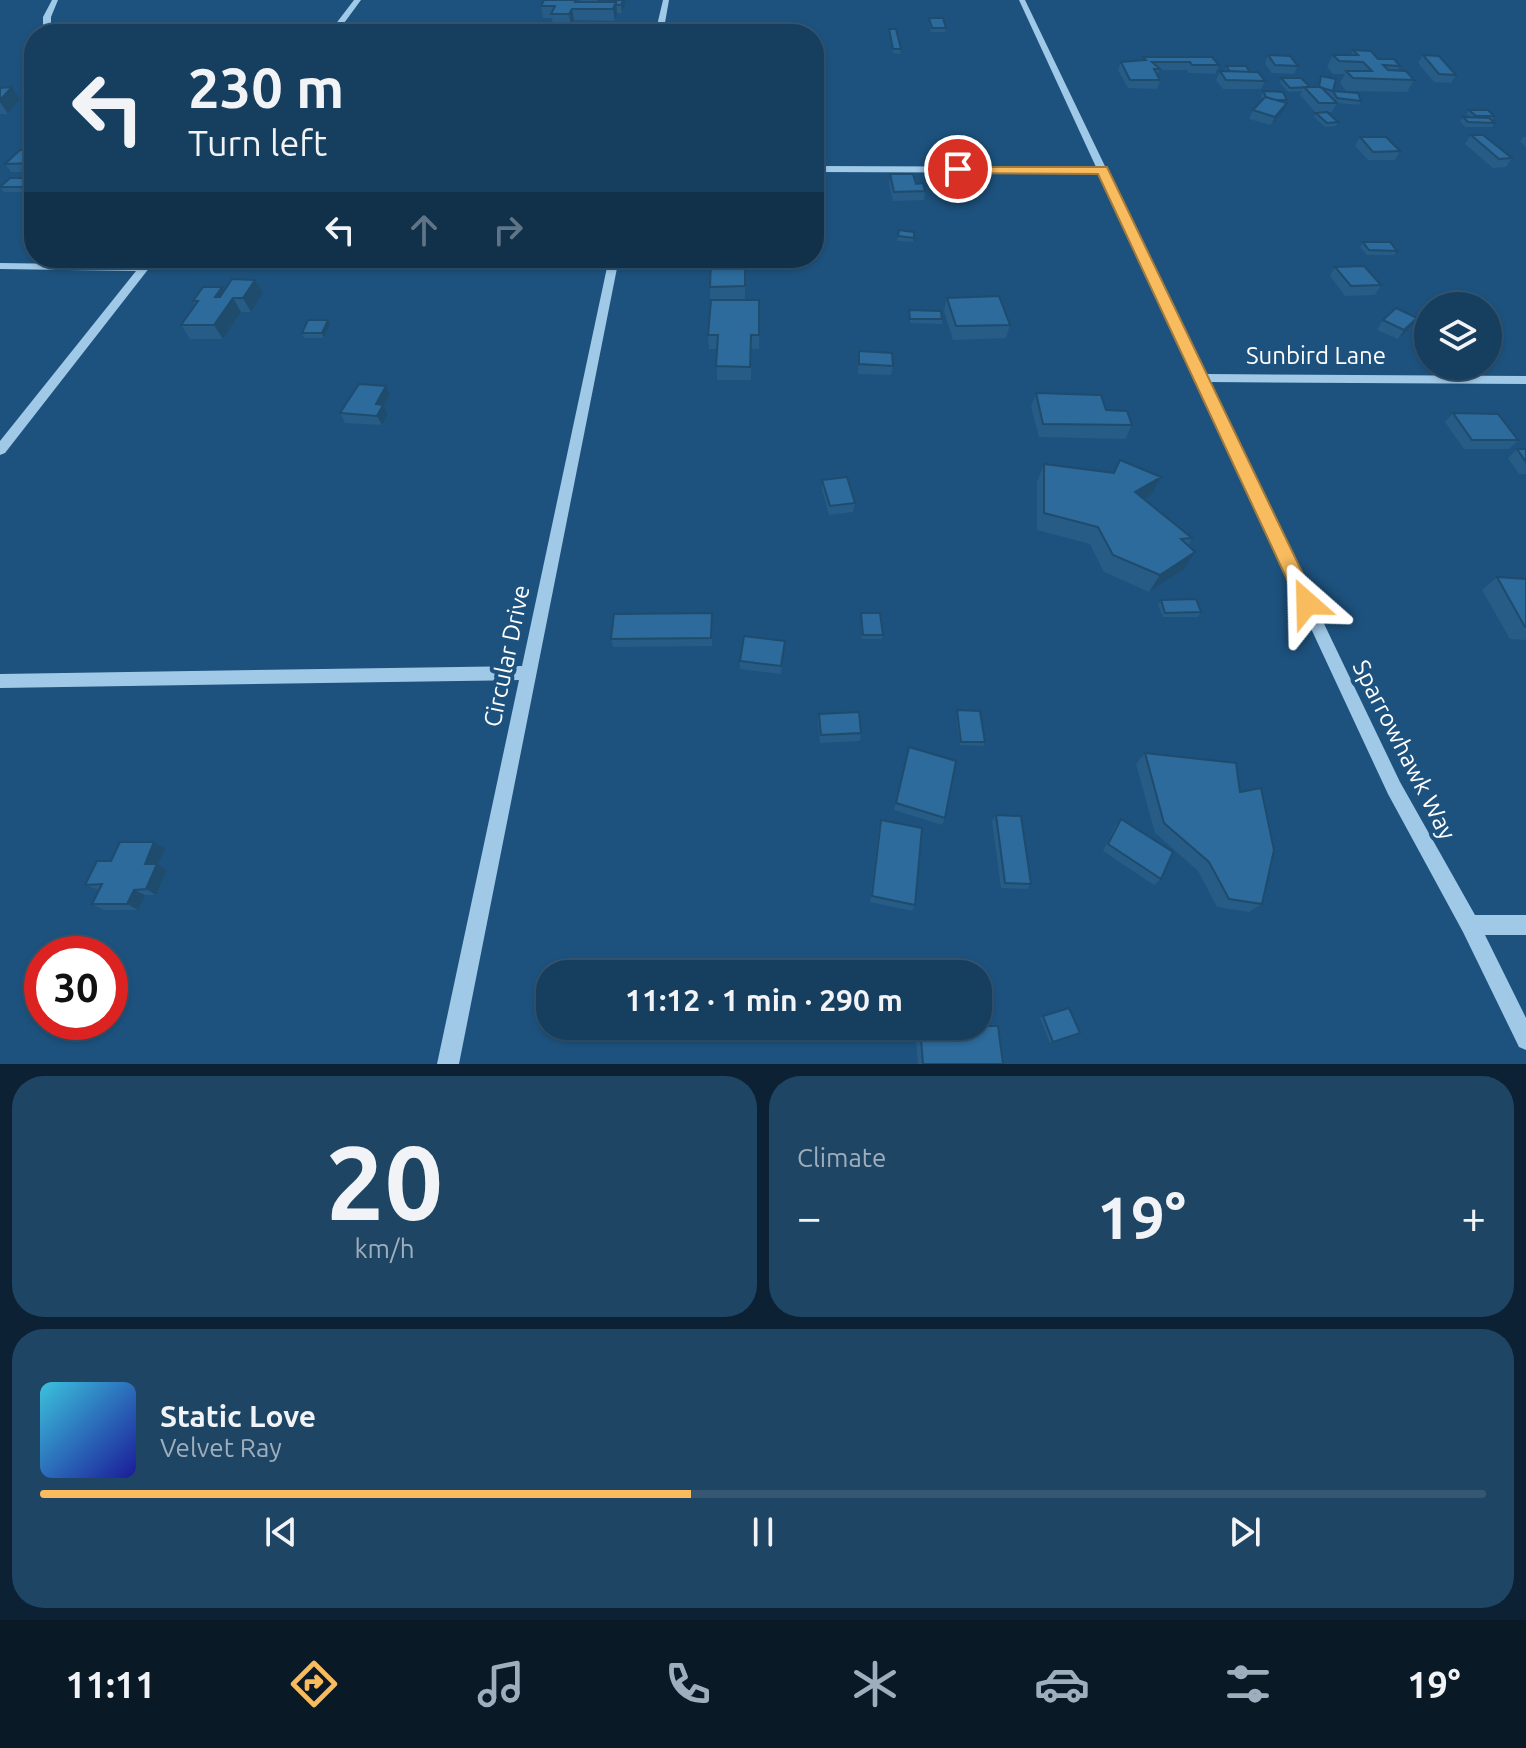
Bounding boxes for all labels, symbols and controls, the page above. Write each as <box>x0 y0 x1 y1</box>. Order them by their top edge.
icon: left <box>56 56 160 160</box>
text: 230 m <box>188 56 344 119</box>
text: Turn left <box>188 122 327 163</box>
pin <box>924 135 992 203</box>
icon: arrive <box>936 147 980 191</box>
icon: left <box>318 208 362 252</box>
icon: ahead <box>402 208 446 252</box>
icon: right <box>486 208 530 252</box>
map controls <box>1414 292 1502 380</box>
button: layers <box>1414 292 1502 380</box>
street label: Sunbird Lane <box>1246 342 1386 369</box>
position arrow <box>1265 561 1349 645</box>
street label: Circular Drive <box>478 582 535 729</box>
street label: Sparrowhawk Way <box>1348 656 1462 844</box>
speed limit sign: 30 <box>24 936 128 1040</box>
text: 11:12 · 1 min · 290 m <box>625 983 903 1017</box>
text: 20 <box>326 1123 443 1240</box>
text: Climate <box>797 1143 886 1172</box>
text: 19° <box>1097 1183 1186 1250</box>
text: − <box>797 1192 822 1241</box>
text: + <box>1461 1192 1486 1241</box>
text: km/h <box>354 1234 415 1263</box>
text: Static Love <box>160 1399 316 1433</box>
text: Velvet Ray <box>160 1433 282 1462</box>
icon: previous <box>259 1510 303 1554</box>
icon: pause <box>741 1510 785 1554</box>
icon: next <box>1223 1510 1267 1554</box>
icon: directions <box>286 1656 342 1712</box>
icon: music <box>473 1656 529 1712</box>
icon: phone <box>660 1656 716 1712</box>
icon: climate <box>847 1656 903 1712</box>
icon: car <box>1034 1656 1090 1712</box>
icon: filters <box>1220 1656 1276 1712</box>
text: 11:11 <box>65 1664 155 1705</box>
text: 19° <box>1407 1664 1461 1705</box>

